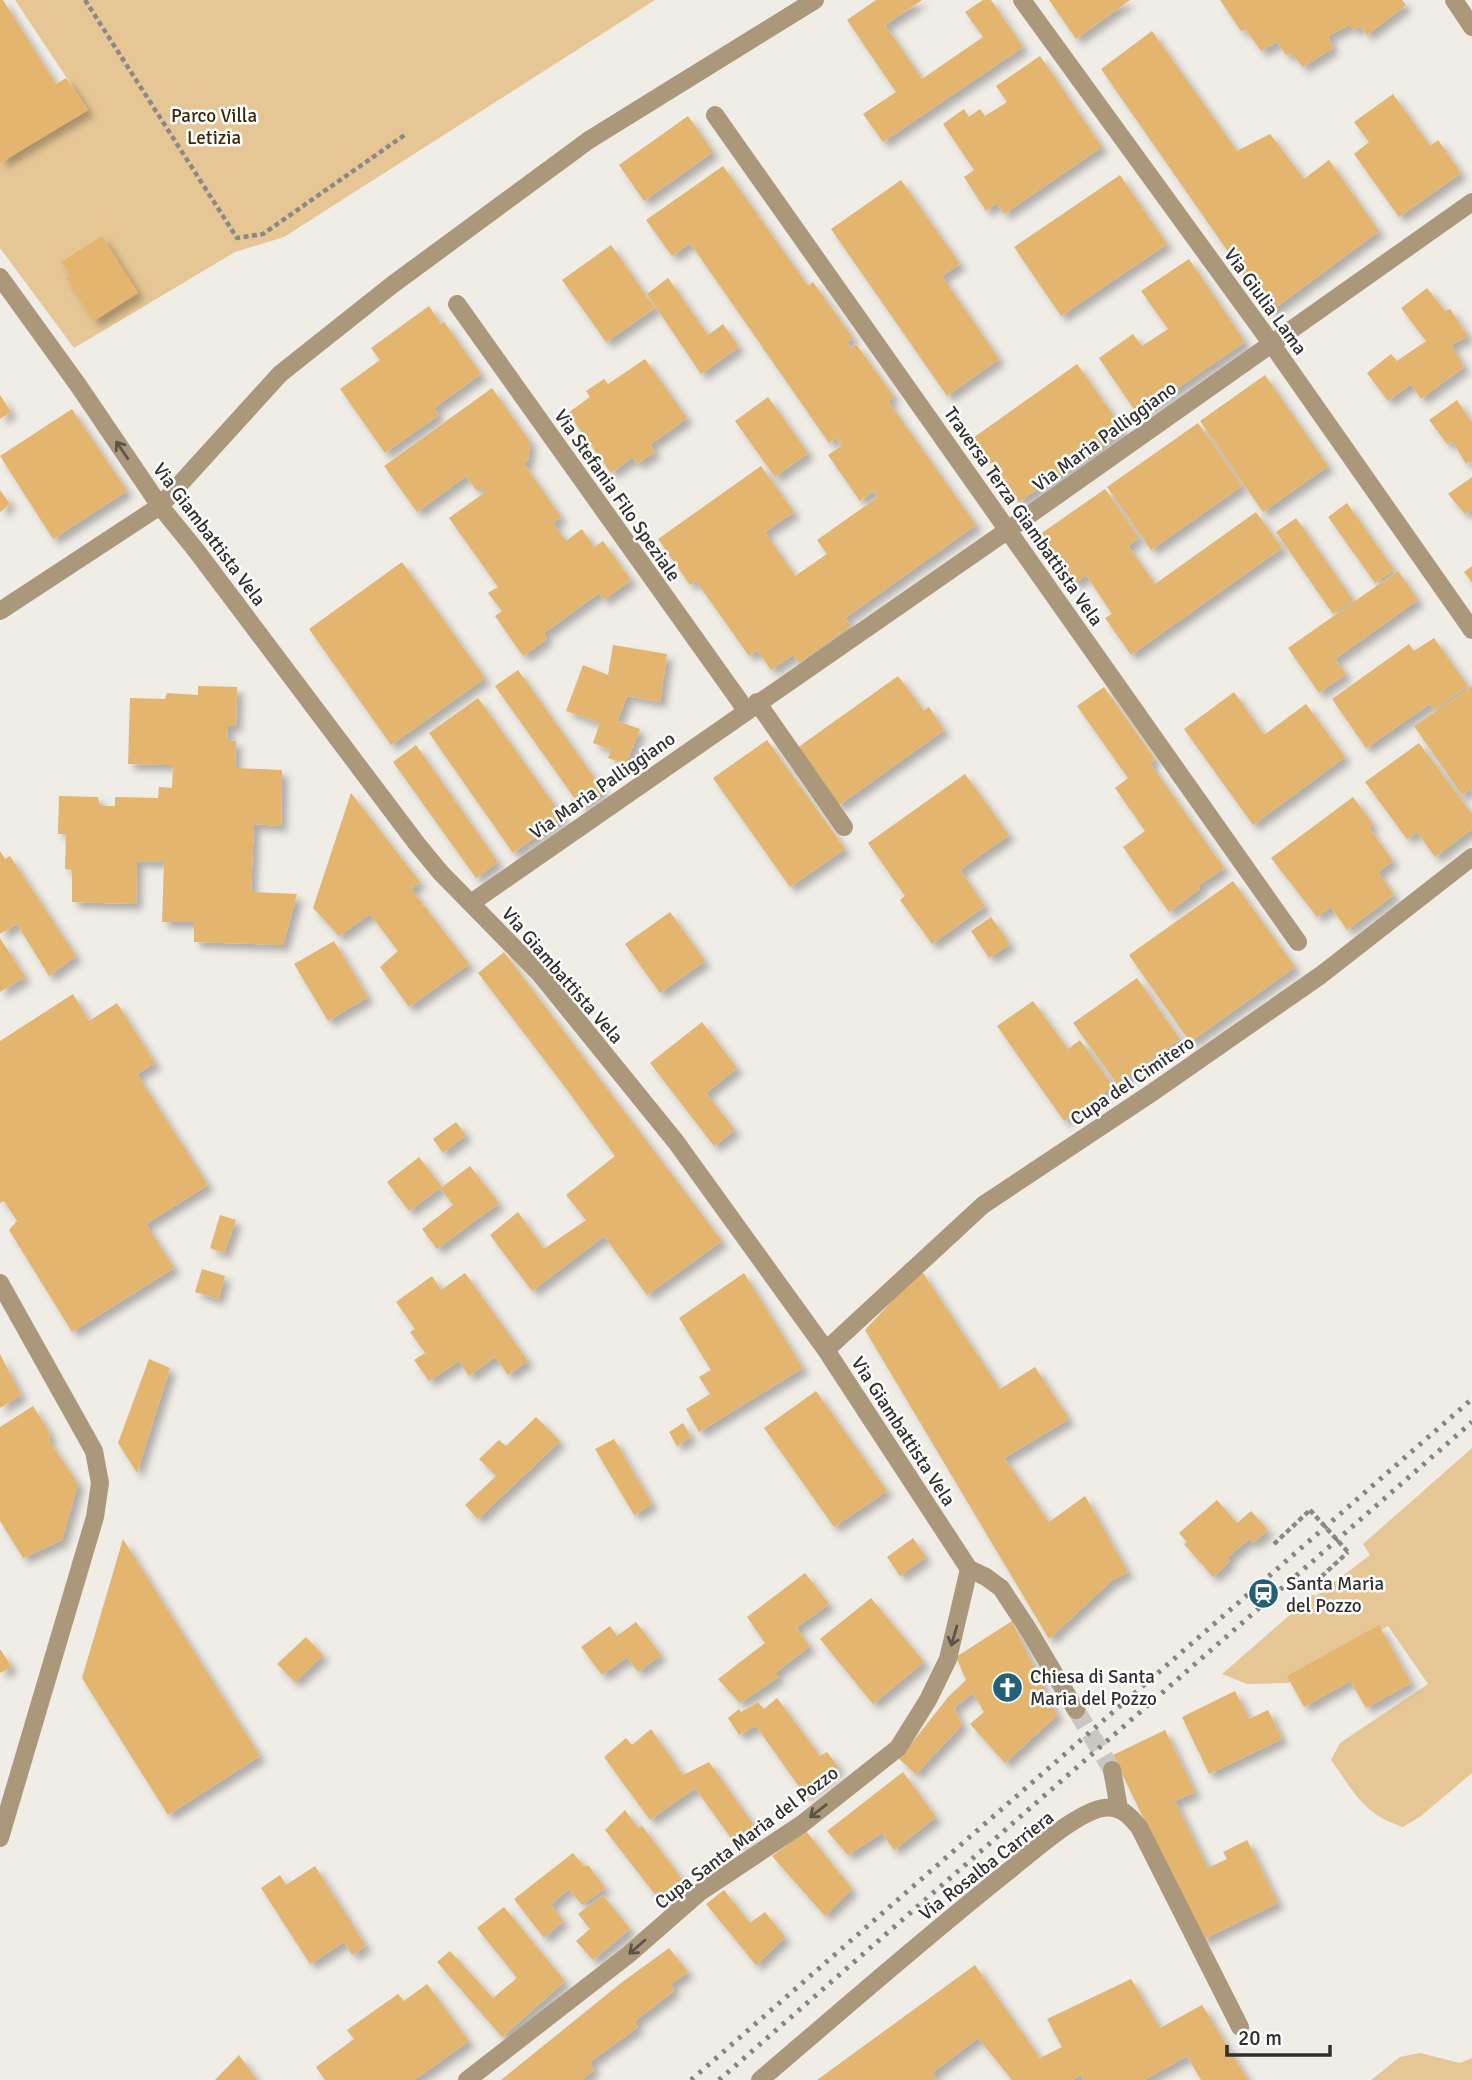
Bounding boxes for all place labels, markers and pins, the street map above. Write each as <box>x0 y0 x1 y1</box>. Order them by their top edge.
place label: Santa Maria del Pozzo <box>1286 1572 1384 1618</box>
station icon: Santa Maria del Pozzo <box>1246 1577 1280 1611</box>
place label: Chiesa di Santa Maria del Pozzo <box>1030 1665 1157 1711</box>
church icon: Chiesa di Santa Maria del Pozzo <box>990 1670 1024 1704</box>

